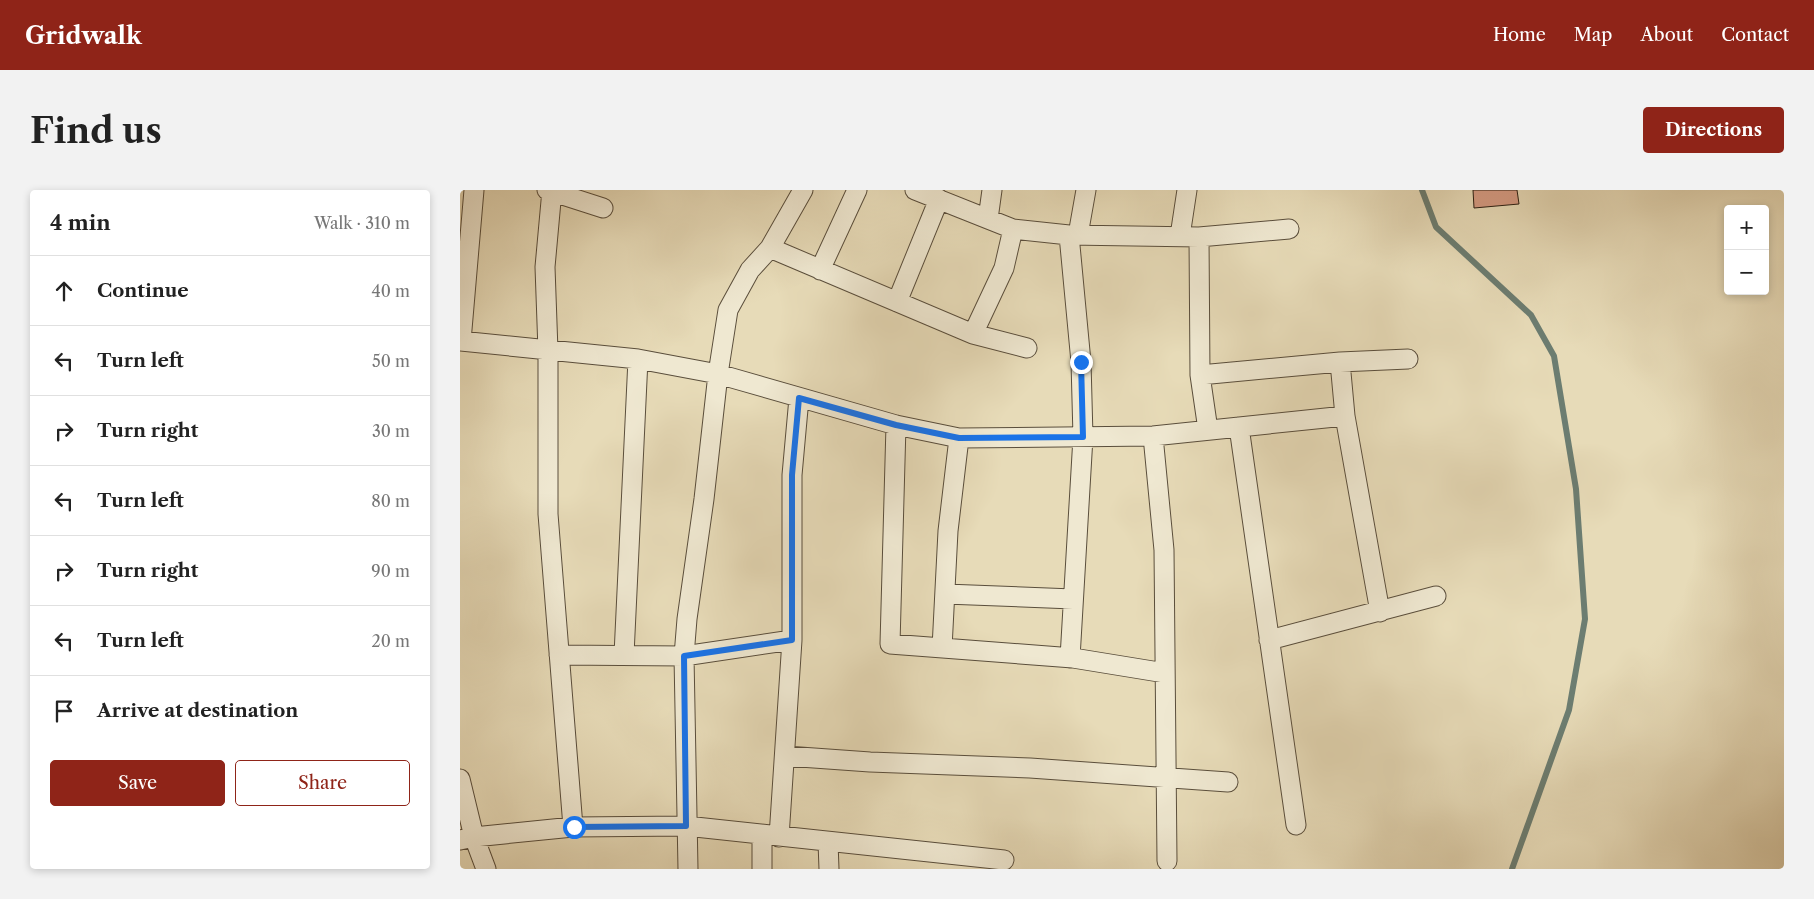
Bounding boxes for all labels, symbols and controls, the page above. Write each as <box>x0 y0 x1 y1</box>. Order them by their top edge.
text: Gridwalk <box>25 21 142 50</box>
text: Home <box>1493 24 1546 46</box>
text: Map <box>1574 24 1612 46</box>
text: About <box>1640 24 1693 46</box>
text: Contact <box>1721 24 1789 46</box>
button: Directions <box>1643 107 1784 153</box>
text: Find us <box>30 109 162 152</box>
map controls <box>1724 205 1769 295</box>
button: + <box>1724 205 1769 250</box>
text: 4 min <box>50 210 111 235</box>
text: Walk · 310 m <box>314 213 410 233</box>
button: − <box>1724 250 1769 295</box>
icon: ahead <box>50 277 78 305</box>
text: Continue <box>97 279 189 302</box>
text: 40 m <box>371 281 410 301</box>
icon: left <box>50 347 78 375</box>
text: Turn left <box>97 349 184 372</box>
text: 50 m <box>372 351 410 371</box>
route end <box>1070 351 1093 374</box>
icon: right <box>50 417 78 445</box>
text: Turn right <box>97 419 198 442</box>
text: 30 m <box>372 421 410 441</box>
icon: left <box>50 487 78 515</box>
text: Turn left <box>97 489 184 512</box>
text: 80 m <box>371 491 410 511</box>
icon: right <box>50 557 78 585</box>
text: Turn right <box>97 559 198 582</box>
text: 90 m <box>371 561 410 581</box>
icon: left <box>50 627 78 655</box>
text: Turn left <box>97 629 184 652</box>
text: 20 m <box>371 631 410 651</box>
icon: arrive <box>50 697 78 725</box>
text: Arrive at destination <box>97 699 298 722</box>
button: Save <box>50 760 225 806</box>
button: Share <box>235 760 410 806</box>
route start <box>563 816 586 839</box>

